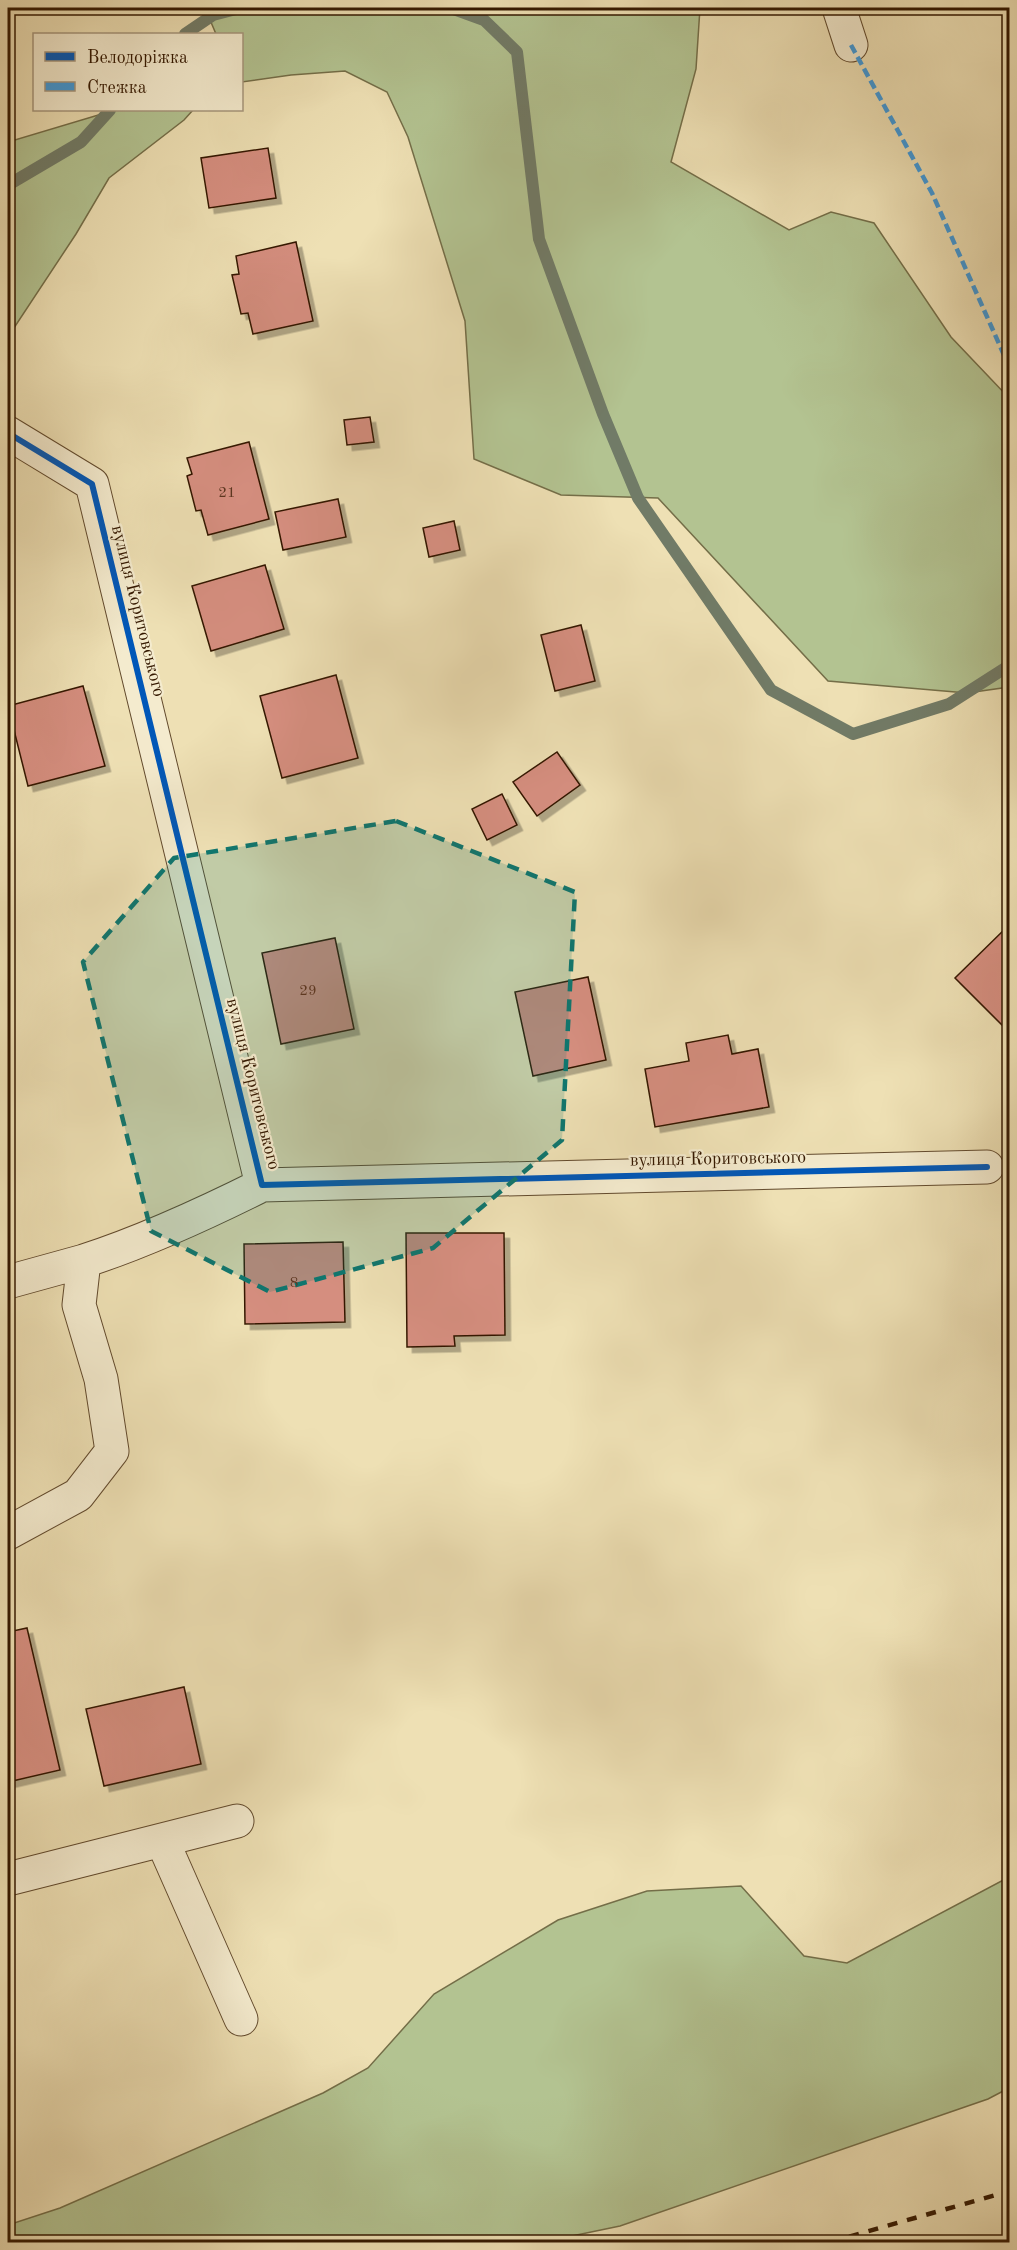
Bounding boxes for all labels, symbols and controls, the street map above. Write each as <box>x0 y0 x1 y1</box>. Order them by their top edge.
legend <box>33 33 243 111</box>
text: Велодоріжка <box>87 49 188 67</box>
text: Стежка <box>87 79 147 97</box>
house number: 21 <box>218 486 236 501</box>
street label: вулиця Коритовського <box>108 523 168 699</box>
house number: 29 <box>299 984 317 999</box>
street label: вулиця Коритовського <box>223 996 283 1172</box>
street label: вулиця Коритовського <box>630 1148 806 1170</box>
house number: 8 <box>290 1276 298 1291</box>

